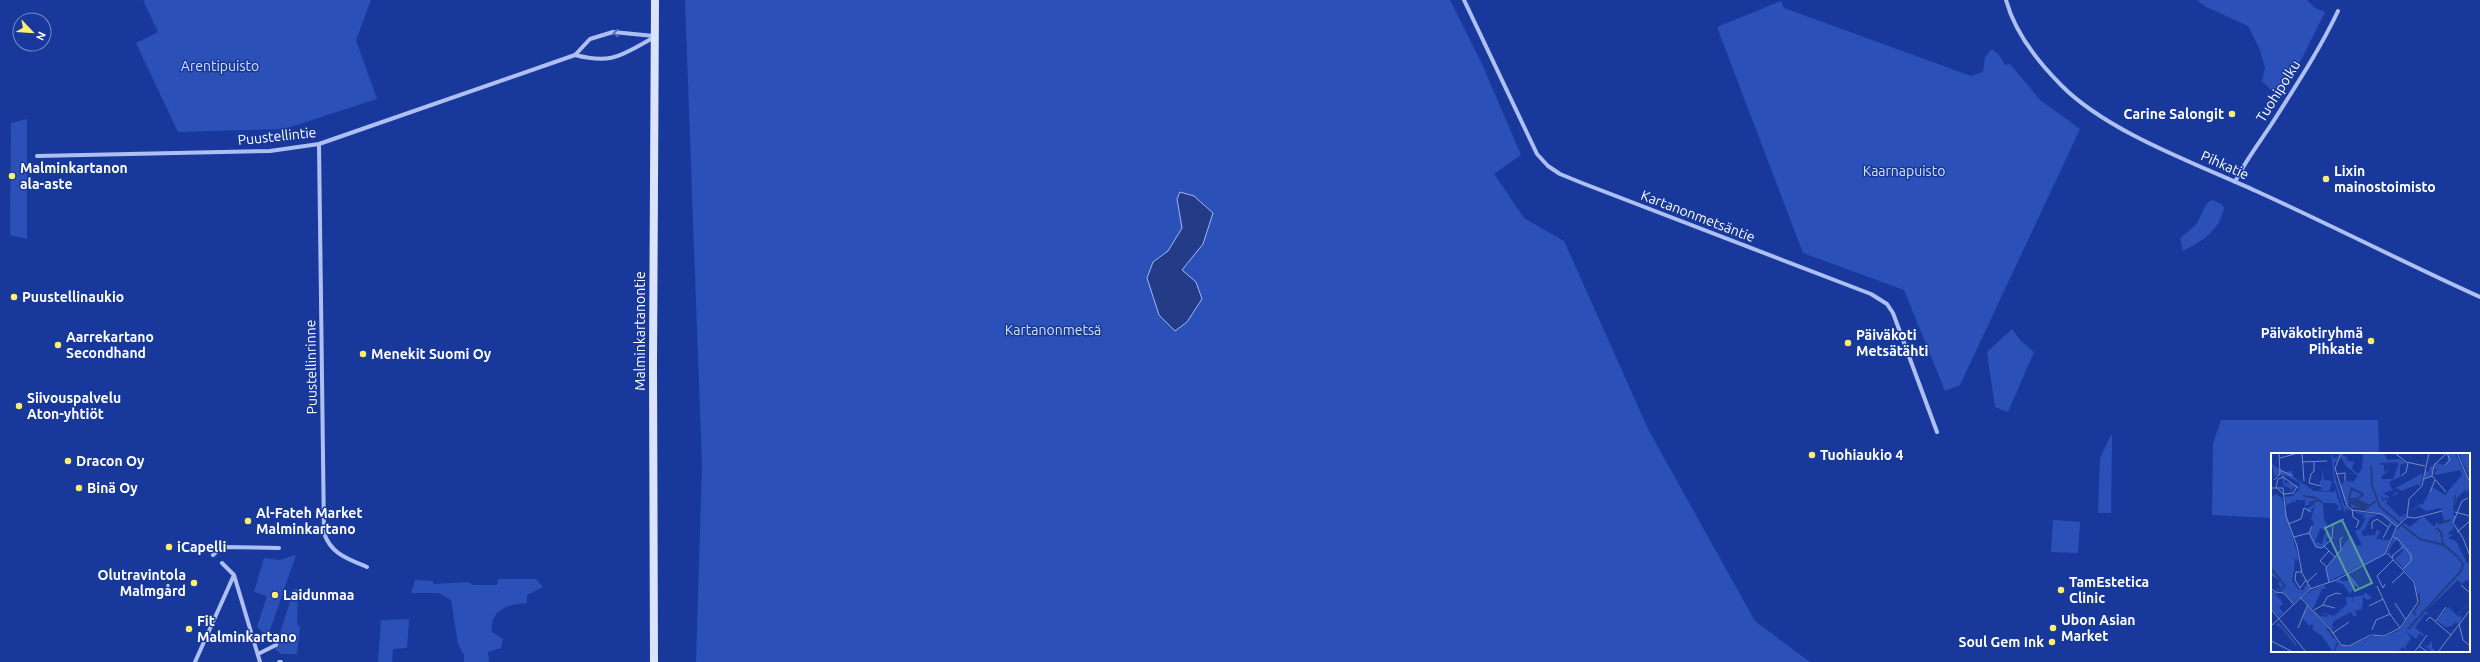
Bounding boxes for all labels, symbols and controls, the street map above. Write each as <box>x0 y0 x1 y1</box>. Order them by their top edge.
north arrow <box>12 12 52 52</box>
one-way arrow <box>613 29 619 37</box>
text: N <box>34 30 48 42</box>
street label: Tuohipolku <box>2253 57 2303 125</box>
park label: Arentipuisto <box>181 58 259 74</box>
place label: Carine Salongit <box>2123 106 2224 122</box>
marker: Carine Salongit <box>2227 109 2237 119</box>
street label: Puustellintie <box>237 124 317 148</box>
street label: Pihkatie <box>2199 147 2251 183</box>
place label: Malminkartanon ala-aste <box>20 160 128 192</box>
park label: Kaarnapuisto <box>1863 163 1945 179</box>
place label: Lixin mainostoimisto <box>2334 163 2436 195</box>
marker: Malminkartanon ala-aste <box>7 171 17 181</box>
marker: Lixin mainostoimisto <box>2321 174 2331 184</box>
street label: Kartanonmetsäntie <box>1639 187 1757 245</box>
street label: Malminkartanontie <box>632 271 648 391</box>
place label: Puustellinaukio <box>22 289 124 305</box>
marker: Puustellinaukio <box>9 292 19 302</box>
street label: Puustellinrinne <box>302 319 320 415</box>
park label: Kartanonmetsä <box>1005 322 1101 338</box>
place label: Päiväkotiryhmä Pihkatie <box>2261 325 2363 357</box>
place label: Päiväkoti Metsätähti <box>1856 327 1928 359</box>
place label: Aarrekartano Secondhand <box>66 329 154 361</box>
marker: Päiväkotiryhmä Pihkatie <box>2366 336 2376 346</box>
marker: Päiväkoti Metsätähti <box>1843 338 1853 348</box>
marker: Aarrekartano Secondhand <box>53 340 63 350</box>
place label: Menekit Suomi Oy <box>371 346 492 362</box>
marker: Menekit Suomi Oy <box>358 349 368 359</box>
place label: Siivouspalvelu Aton-yhtiöt <box>27 390 121 422</box>
marker: Siivouspalvelu Aton-yhtiöt <box>14 401 24 411</box>
place label: Tuohiaukio 4 <box>1820 447 1904 463</box>
marker: Tuohiaukio 4 <box>1807 450 1817 460</box>
place label: Dracon Oy <box>76 453 145 469</box>
inset map <box>2271 453 2470 652</box>
marker: Dracon Oy <box>63 456 73 466</box>
place label: Binä Oy <box>87 480 138 496</box>
marker: Binä Oy <box>74 483 84 493</box>
place label: Al-Fateh Market Malminkartano <box>256 505 362 537</box>
marker: Al-Fateh Market Malminkartano <box>243 516 253 526</box>
place label: iCapelli <box>177 539 226 555</box>
marker: iCapelli <box>164 542 174 552</box>
place label: Olutravintola Malmgård <box>98 567 186 599</box>
place label: TamEstetica Clinic <box>2069 574 2149 606</box>
marker: Olutravintola Malmgård <box>189 578 199 588</box>
marker: TamEstetica Clinic <box>2056 585 2066 595</box>
place label: Laidunmaa <box>283 587 354 603</box>
marker: Laidunmaa <box>270 590 280 600</box>
place label: Ubon Asian Market <box>2061 612 2135 644</box>
place label: Fit Malminkartano <box>197 613 297 645</box>
marker: Ubon Asian Market <box>2048 623 2058 633</box>
marker: Fit Malminkartano <box>184 624 194 634</box>
place label: Soul Gem Ink <box>1958 634 2044 650</box>
marker: Soul Gem Ink <box>2047 637 2057 647</box>

